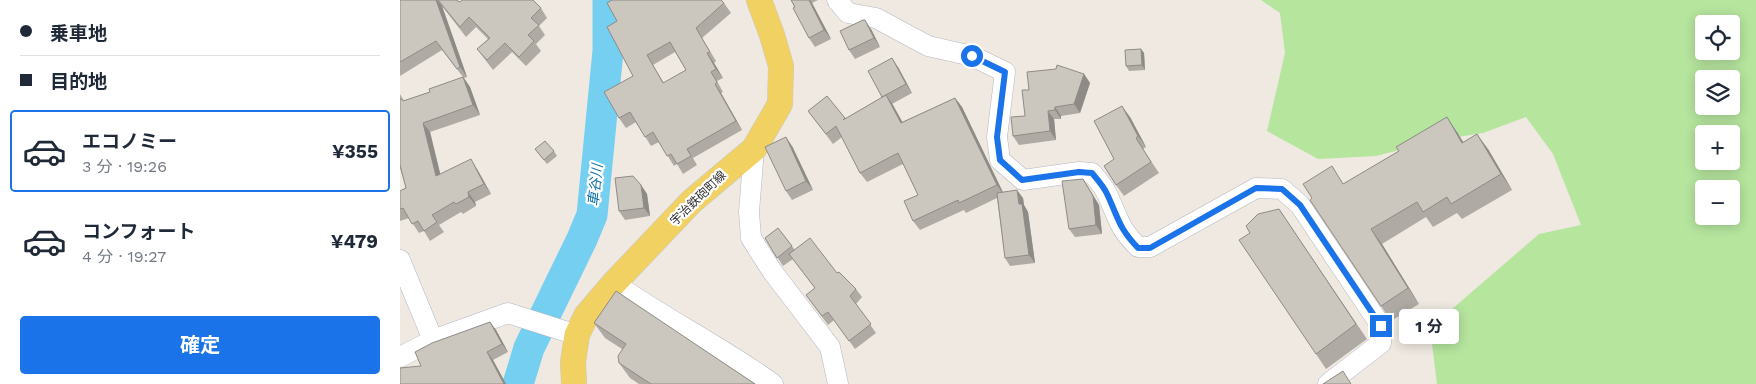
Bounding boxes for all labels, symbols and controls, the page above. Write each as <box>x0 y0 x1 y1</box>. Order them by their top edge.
map controls <box>1695 15 1740 225</box>
button: locate <box>1695 15 1740 60</box>
text: 乗車地 <box>50 22 107 45</box>
route start <box>961 45 983 67</box>
text: 目的地 <box>50 70 107 93</box>
button: layers <box>1695 70 1740 115</box>
button: + <box>1695 125 1740 170</box>
icon: car <box>22 129 67 174</box>
text: エコノミー <box>82 130 177 153</box>
text: ¥355 <box>332 140 378 163</box>
text: 3 分 · 19:26 <box>82 157 167 176</box>
water label: 車谷川 <box>585 161 605 207</box>
street label: 宇治鉄砲町線 <box>667 168 729 228</box>
button: − <box>1695 180 1740 225</box>
icon: car <box>22 219 67 264</box>
text: コンフォート <box>82 220 195 243</box>
text: ¥479 <box>331 230 378 253</box>
text: 4 分 · 19:27 <box>82 247 166 266</box>
callout: 1 分 <box>1398 308 1458 344</box>
route end <box>1370 315 1392 337</box>
button: 確定 <box>20 316 380 374</box>
text: 1 分 <box>1415 317 1443 336</box>

